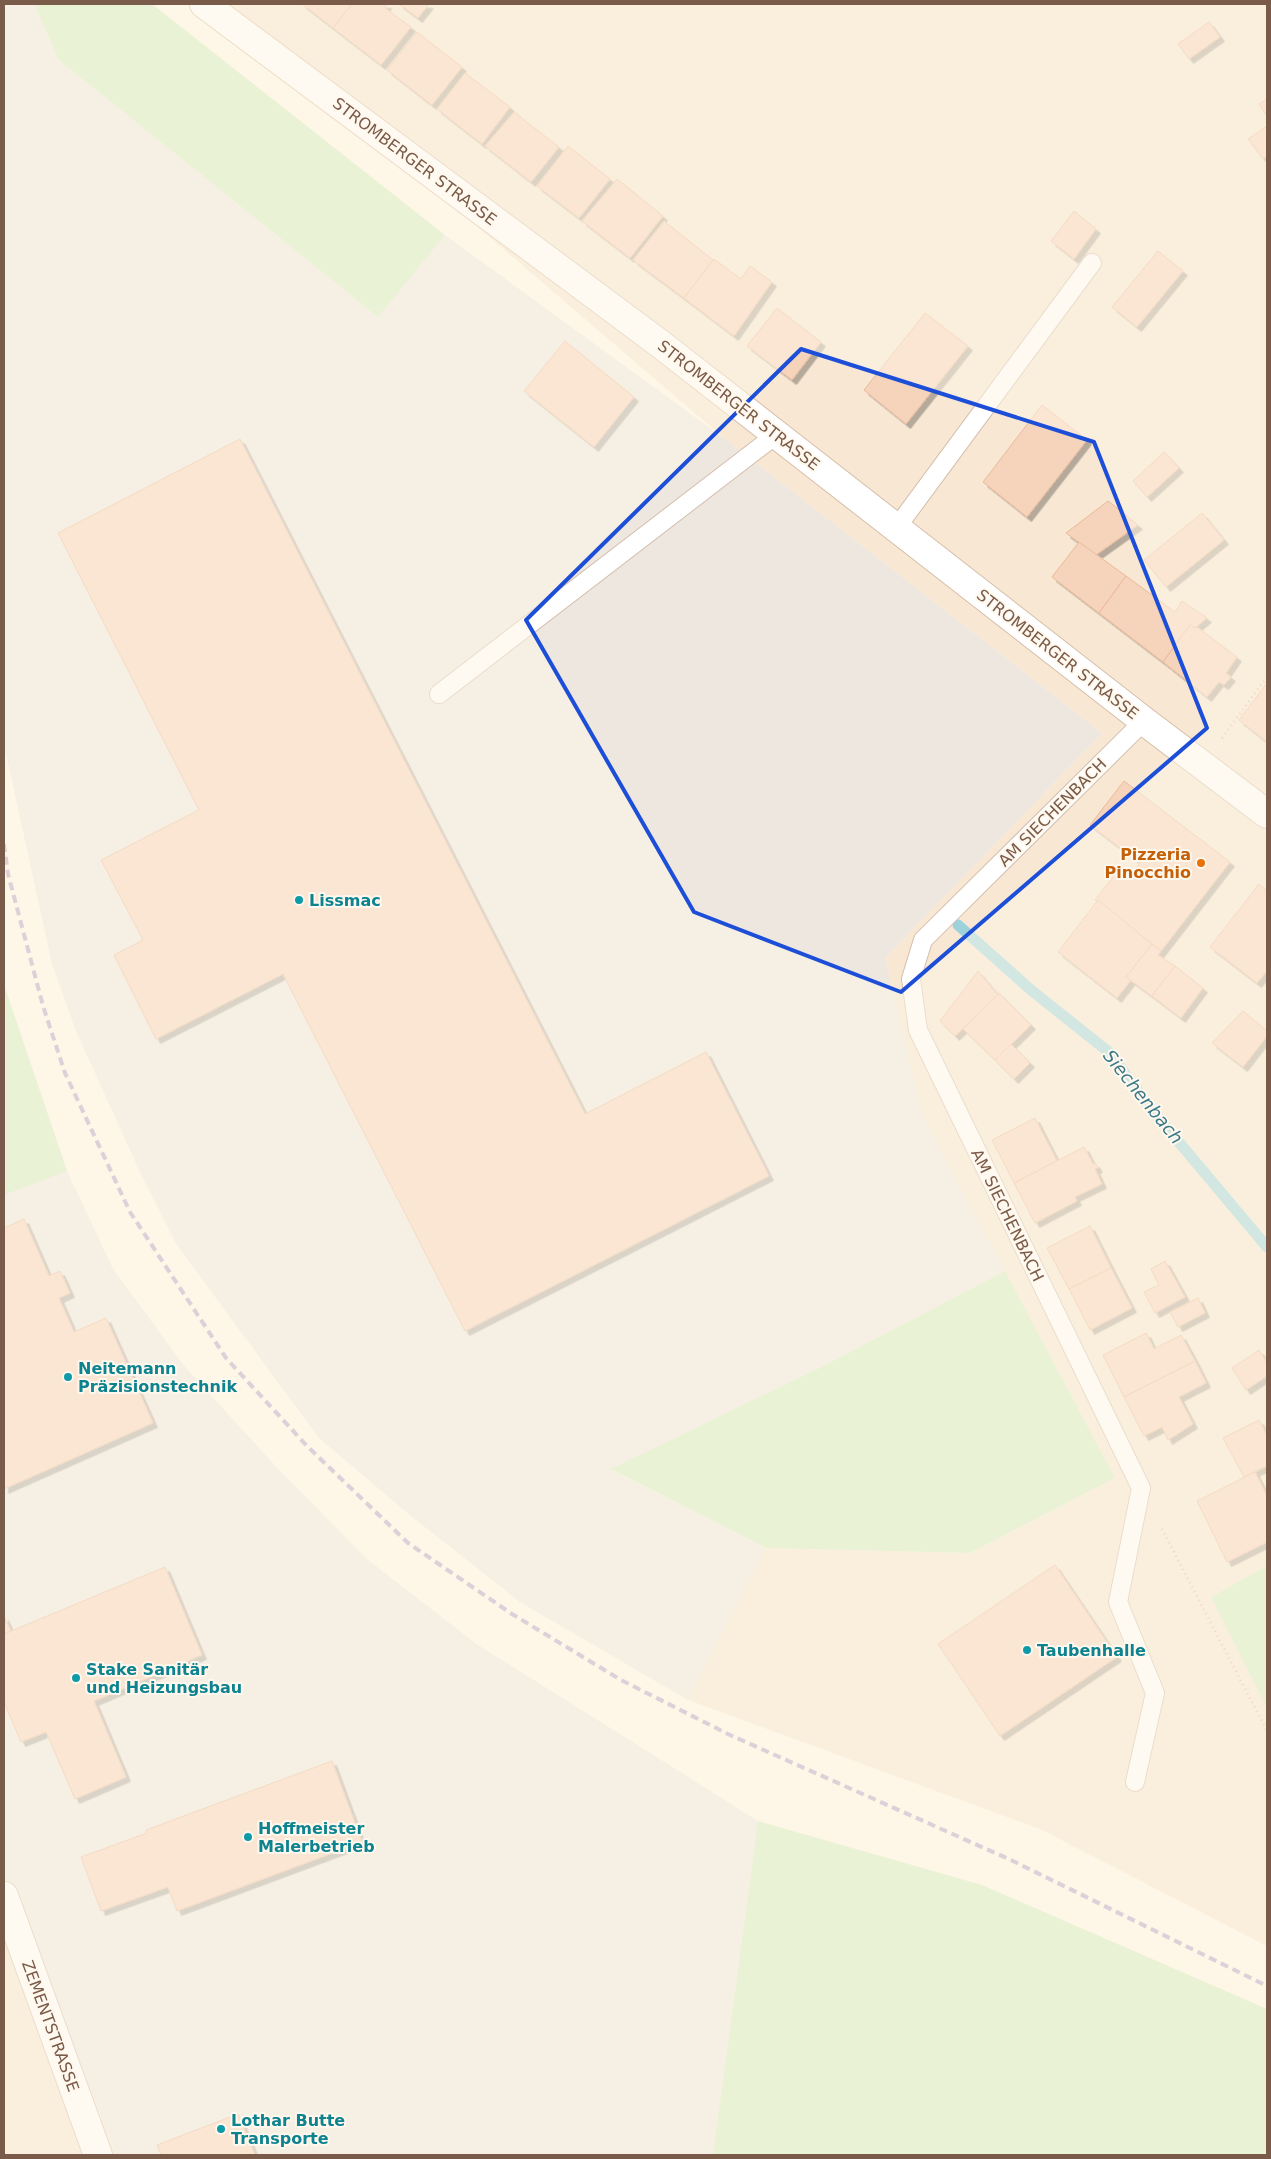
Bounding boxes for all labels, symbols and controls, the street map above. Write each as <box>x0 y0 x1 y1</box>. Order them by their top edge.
street label: STROMBERGER STRASSE <box>329 94 500 229</box>
street label: STROMBERGER STRASSE <box>654 336 823 474</box>
street label: STROMBERGER STRASSE <box>973 585 1142 723</box>
street label: AM SIECHENBACH <box>994 754 1110 870</box>
place label: Pizzeria Pinocchio <box>1105 845 1191 882</box>
marker: Pizzeria Pinocchio <box>1195 857 1207 869</box>
place label: Lissmac <box>309 891 381 910</box>
marker: Lissmac <box>293 894 305 906</box>
water label: Siechenbach <box>1099 1045 1188 1148</box>
street label: AM SIECHENBACH <box>967 1146 1048 1285</box>
place label: Neitemann Präzisionstechnik <box>78 1359 237 1396</box>
marker: Neitemann Präzisionstechnik <box>62 1371 74 1383</box>
place label: Taubenhalle <box>1037 1641 1146 1660</box>
marker: Taubenhalle <box>1021 1644 1033 1656</box>
place label: Stake Sanitär und Heizungsbau <box>86 1660 242 1697</box>
marker: Stake Sanitär und Heizungsbau <box>70 1672 82 1684</box>
place label: Hoffmeister Malerbetrieb <box>258 1819 375 1856</box>
marker: Hoffmeister Malerbetrieb <box>242 1831 254 1843</box>
street label: ZEMENTSTRASSE <box>18 1958 83 2094</box>
place label: Lothar Butte Transporte <box>231 2111 345 2148</box>
marker: Lothar Butte Transporte <box>215 2123 227 2135</box>

